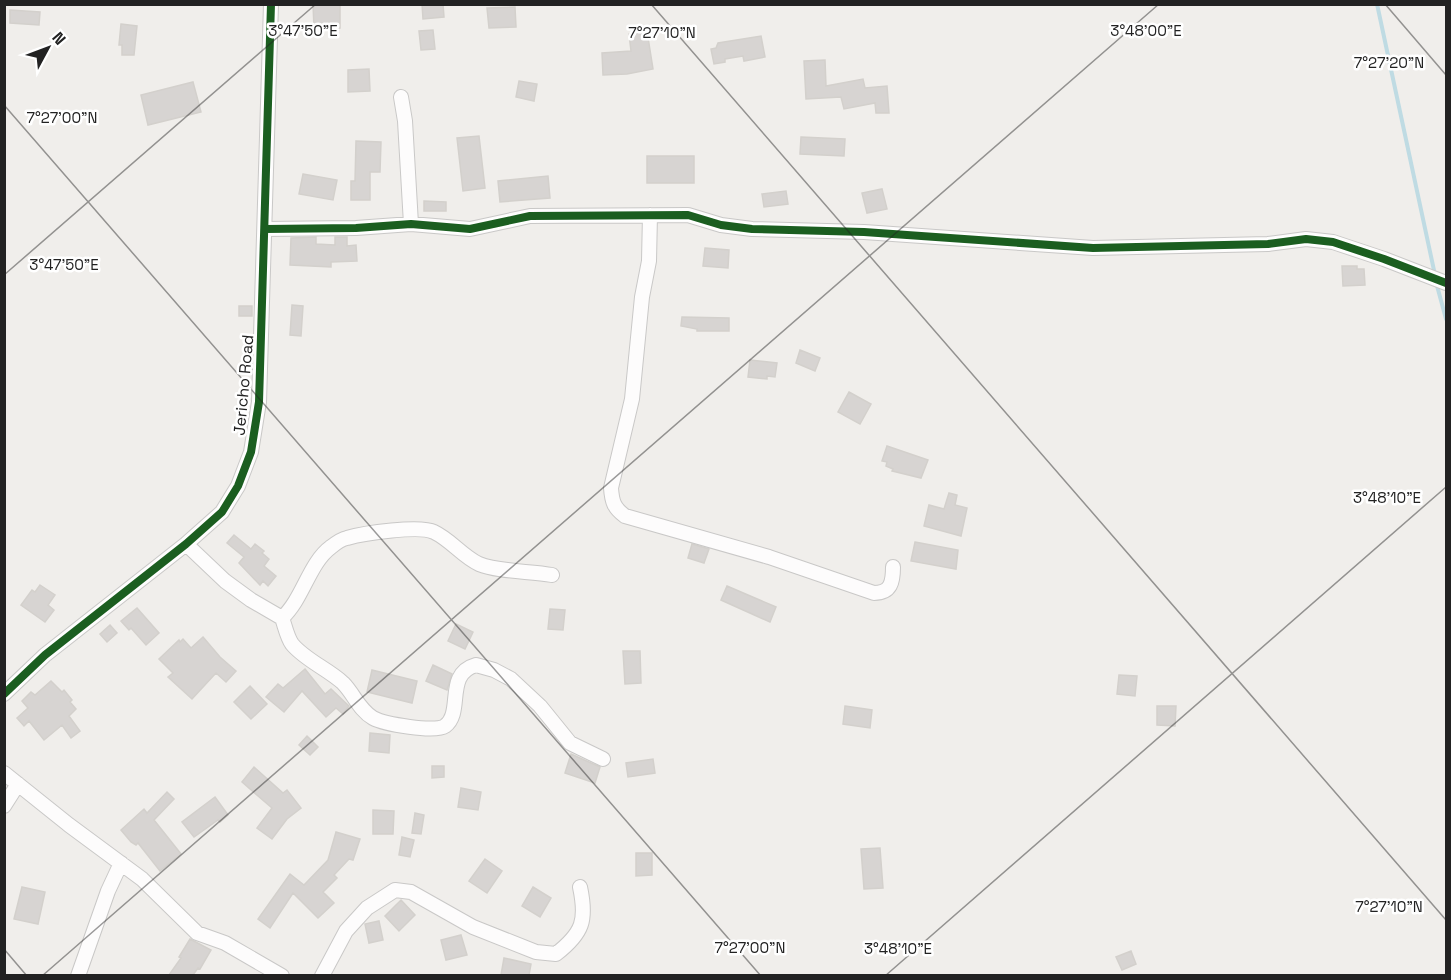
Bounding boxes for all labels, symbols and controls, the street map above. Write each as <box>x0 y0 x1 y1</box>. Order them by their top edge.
north arrow <box>18 18 78 78</box>
text: 3°47'50"E <box>268 21 338 40</box>
text: 3°48'00"E <box>1110 21 1182 40</box>
text: 7°27'10"N <box>628 23 696 42</box>
text: N <box>47 28 70 49</box>
text: 7°27'20"N <box>1354 53 1424 72</box>
text: 7°27'00"N <box>27 108 97 127</box>
text: 3°47'50"E <box>29 255 99 274</box>
street label: Jericho Road <box>229 334 258 436</box>
text: 3°48'10"E <box>1353 488 1421 507</box>
text: 7°27'10"N <box>1355 897 1423 916</box>
text: 7°27'00"N <box>715 938 785 957</box>
text: 3°48'10"E <box>864 939 932 958</box>

